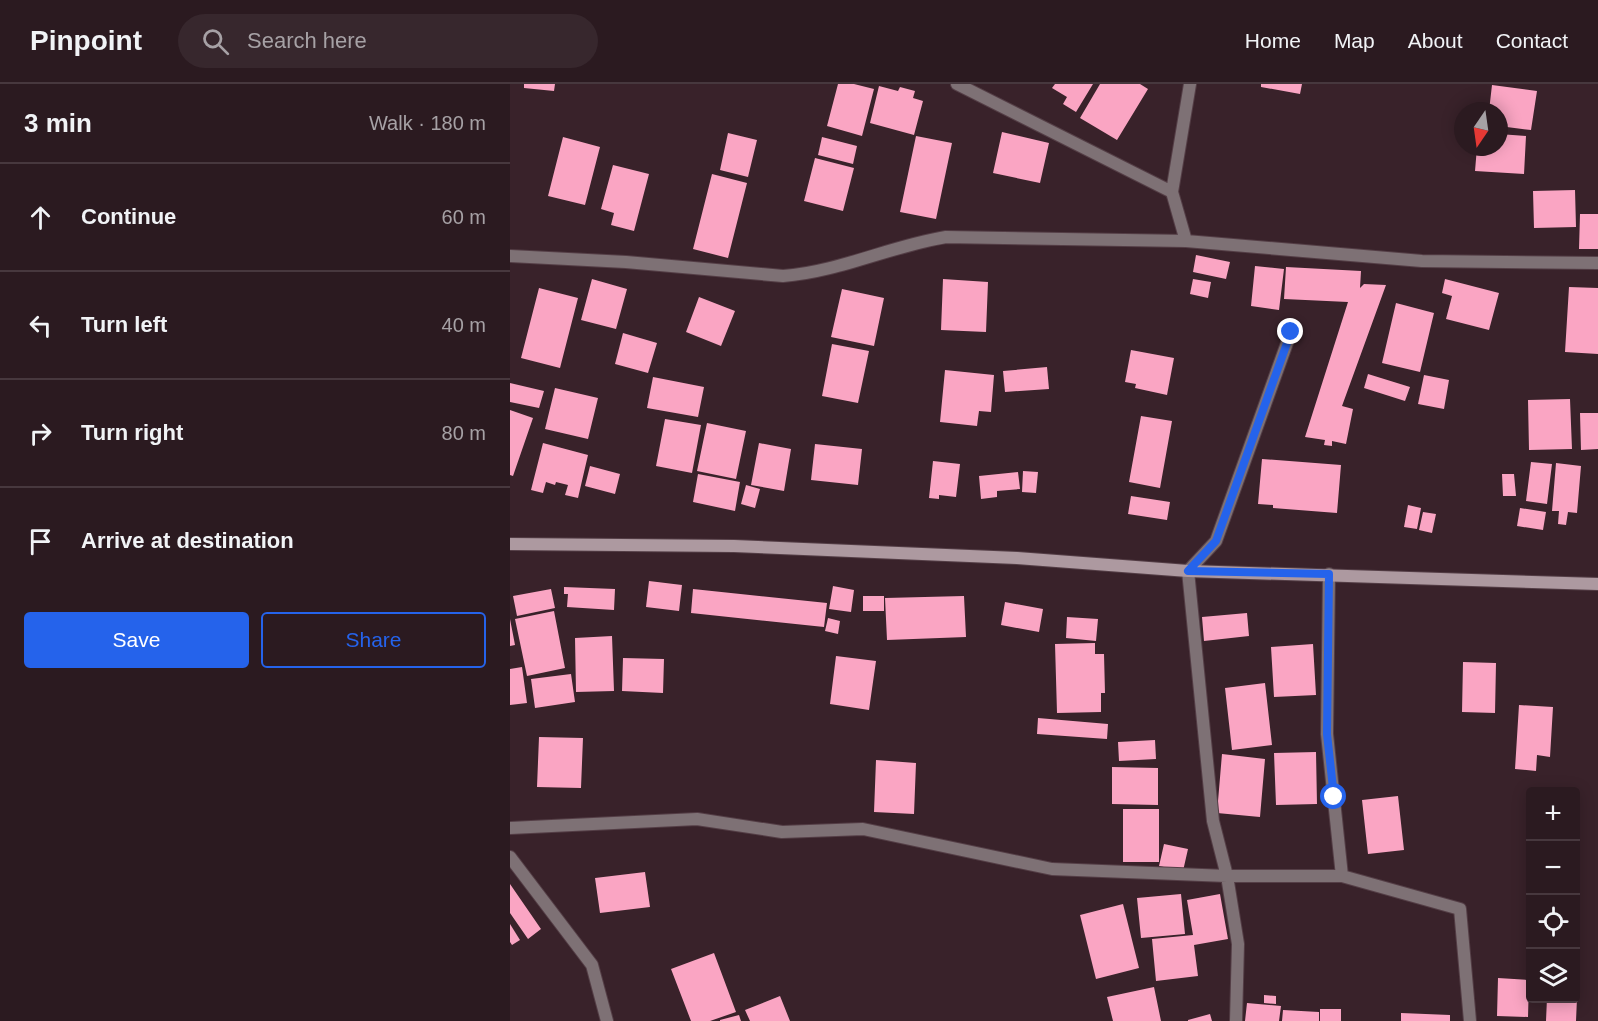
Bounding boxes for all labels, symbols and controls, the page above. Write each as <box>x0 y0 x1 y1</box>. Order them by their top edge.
search box <box>178 14 598 68</box>
text: Pinpoint <box>30 25 142 56</box>
icon: search <box>199 25 232 58</box>
text: Search here <box>247 28 367 53</box>
text: Home <box>1245 29 1301 52</box>
text: Map <box>1334 29 1375 52</box>
text: About <box>1408 29 1463 52</box>
text: Contact <box>1496 29 1568 52</box>
north arrow <box>1454 102 1508 156</box>
text: 3 min <box>24 108 92 138</box>
text: Walk · 180 m <box>369 112 486 134</box>
icon: ahead <box>24 201 57 234</box>
text: Continue <box>81 204 176 229</box>
text: 60 m <box>442 206 486 228</box>
icon: left <box>24 309 57 342</box>
text: Turn left <box>81 312 167 337</box>
text: 40 m <box>442 314 486 336</box>
route end <box>1277 318 1303 344</box>
icon: right <box>24 417 57 450</box>
text: Turn right <box>81 420 183 445</box>
text: 80 m <box>442 422 486 444</box>
icon: arrive <box>24 525 57 558</box>
text: Arrive at destination <box>81 528 294 553</box>
button: Save <box>24 612 249 668</box>
button: Share <box>261 612 486 668</box>
route start <box>1320 783 1346 809</box>
map controls <box>1526 787 1580 1003</box>
button: + <box>1526 787 1580 841</box>
button: − <box>1526 841 1580 895</box>
button: locate <box>1526 895 1580 949</box>
button: layers <box>1526 949 1580 1003</box>

